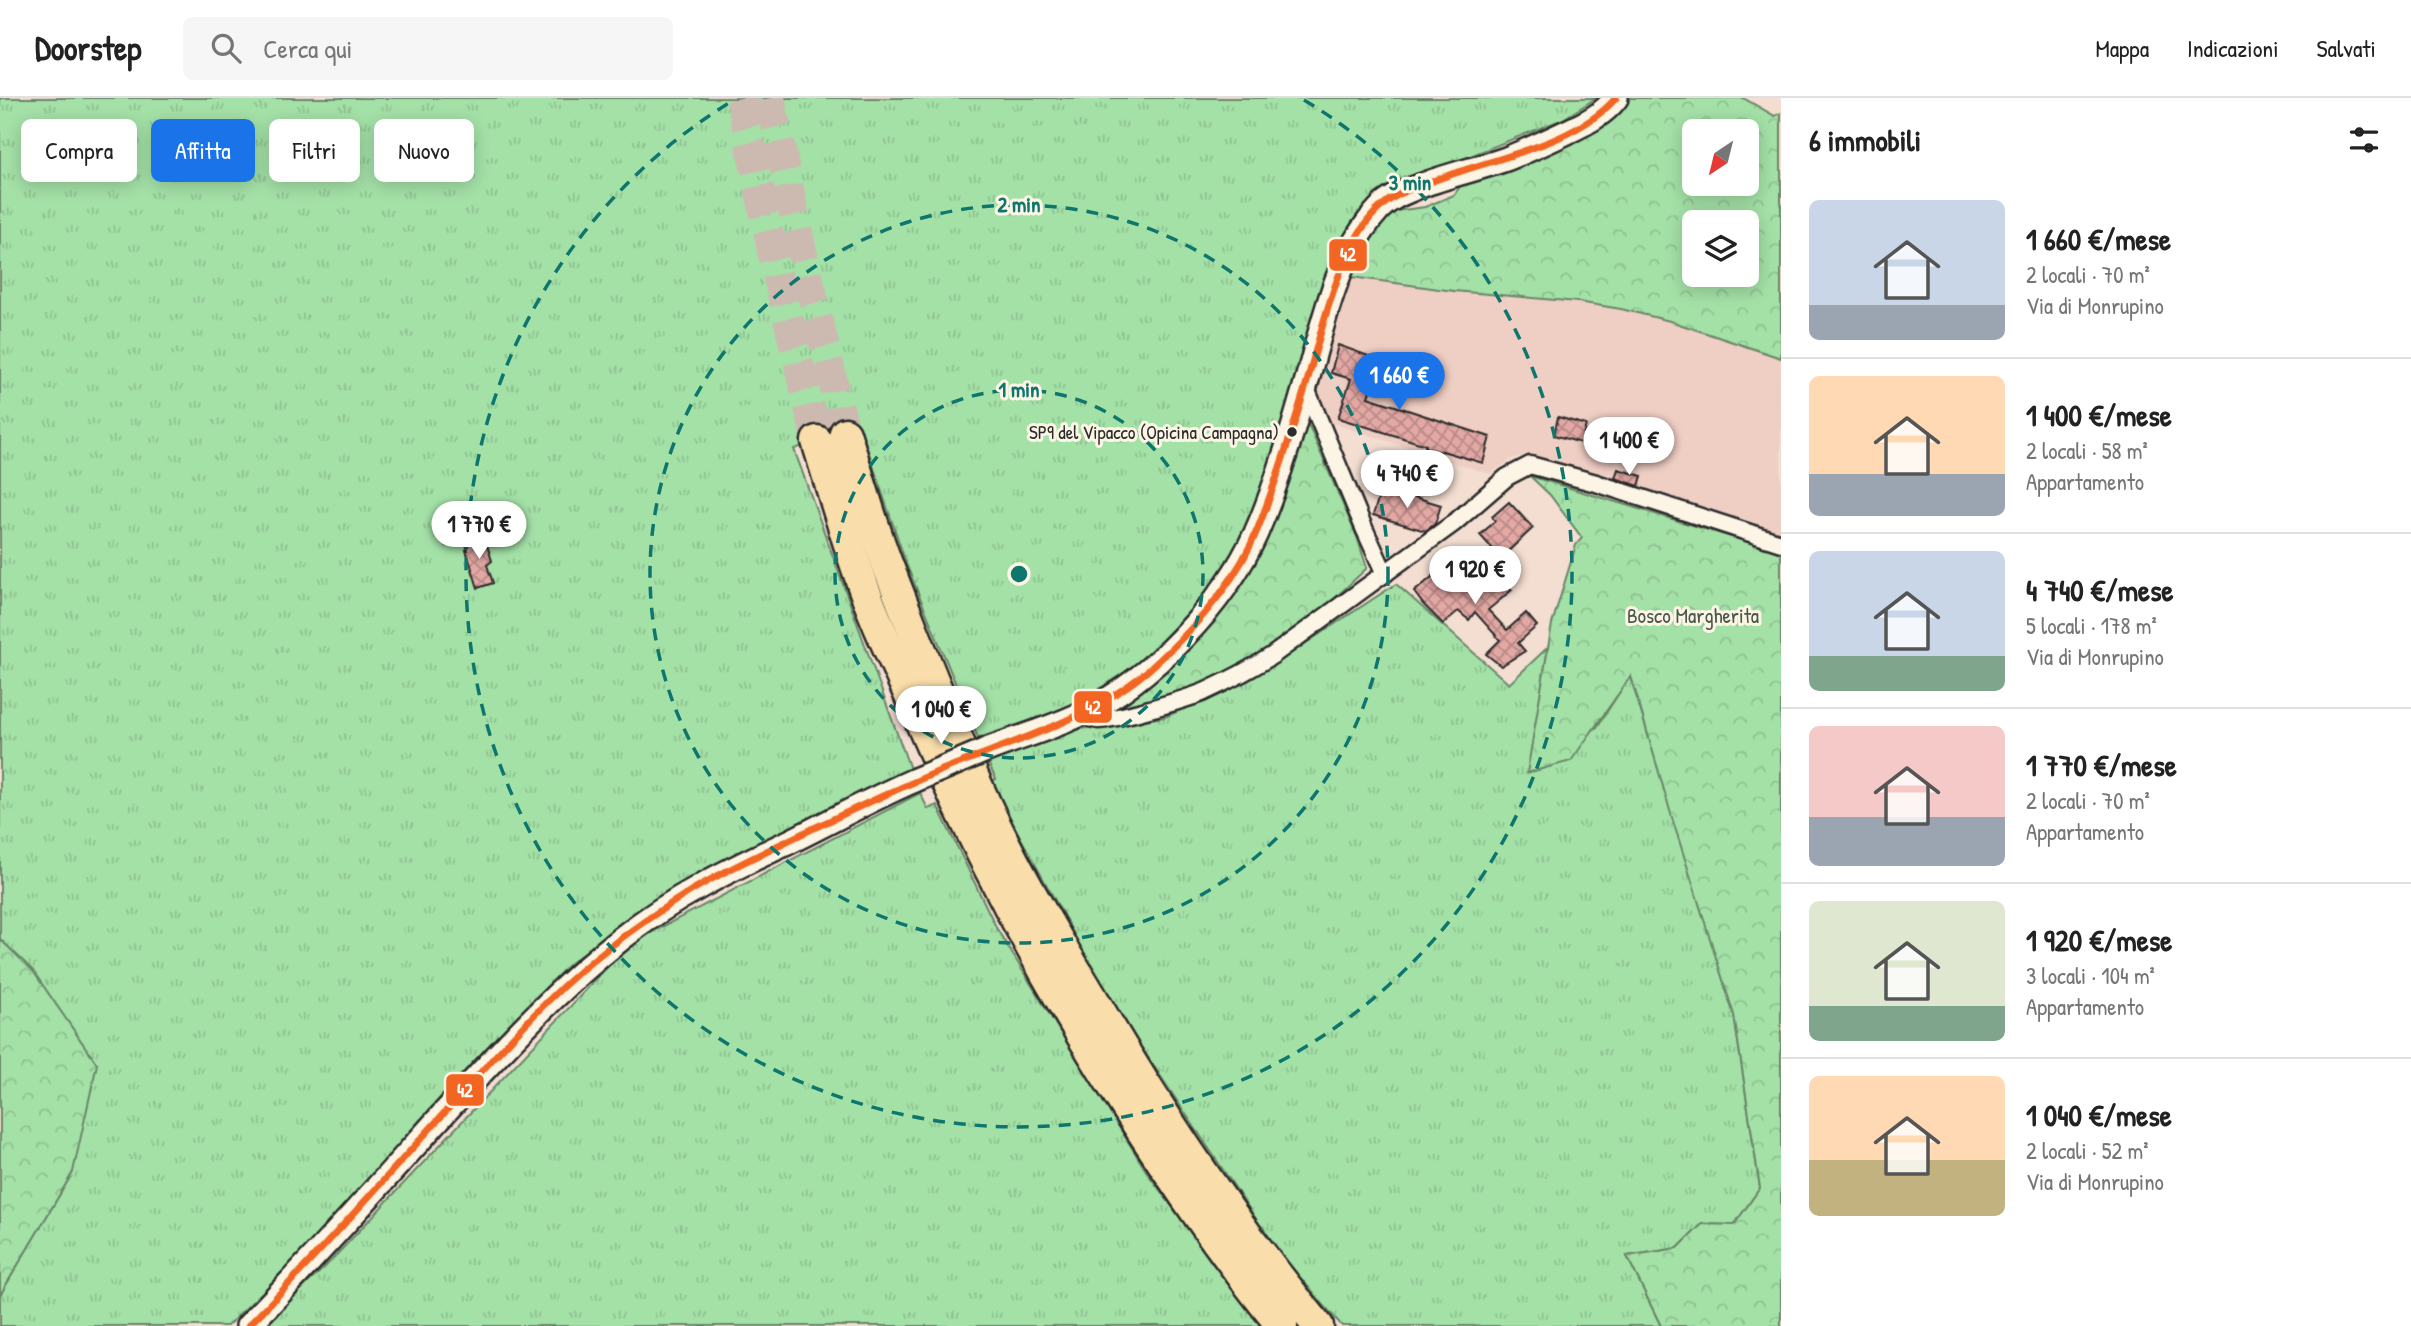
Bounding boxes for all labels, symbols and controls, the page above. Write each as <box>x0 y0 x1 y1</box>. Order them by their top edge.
search box <box>183 17 673 80</box>
text: Doorstep <box>35 26 141 70</box>
icon: search <box>207 29 245 67</box>
text: Cerca qui <box>263 31 352 66</box>
text: Mappa <box>2095 32 2149 64</box>
text: Indicazioni <box>2187 32 2279 64</box>
text: Salvati <box>2317 32 2376 64</box>
chip: Compra <box>21 119 137 182</box>
chip: Affitta <box>151 119 255 182</box>
chip: Filtri <box>269 119 360 182</box>
chip: Nuovo <box>374 119 474 182</box>
north arrow <box>1682 119 1759 196</box>
map controls <box>1682 119 1759 287</box>
text: 6 immobili <box>1809 120 1921 160</box>
icon: filters <box>2345 121 2383 159</box>
text: 3 min <box>1389 168 1431 197</box>
text: 2 min <box>997 190 1041 219</box>
button: layers <box>1682 210 1759 287</box>
text: 1 660 €/mese <box>2026 219 2171 259</box>
icon: home <box>1865 228 1949 312</box>
line badge: 42 <box>1328 238 1368 272</box>
text: 42 <box>1340 241 1356 267</box>
text: 2 locali · 70 m² <box>2026 259 2150 290</box>
text: Via di Monrupino <box>2026 290 2164 321</box>
pin: 1 660 € <box>1334 352 1464 412</box>
text: 1 660 € <box>1370 359 1428 390</box>
text: 1 min <box>999 375 1039 404</box>
text: 1 400 €/mese <box>2026 395 2172 435</box>
icon: home <box>1865 404 1949 488</box>
pin: 1 400 € <box>1564 418 1694 477</box>
place label: SP9 del Vipacco (Opicina Campagna) <box>1029 419 1279 445</box>
text: 1 400 € <box>1599 424 1659 455</box>
marker: SP9 del Vipacco (Opicina Campagna) <box>1285 425 1299 439</box>
text: 2 locali · 58 m² <box>2026 435 2148 466</box>
pin: 4 740 € <box>1342 450 1472 510</box>
text: 4 740 € <box>1377 457 1437 488</box>
text: Appartamento <box>2026 466 2144 497</box>
pin: 1 770 € <box>414 502 544 561</box>
text: 1 770 € <box>447 508 511 539</box>
pin: 1 920 € <box>1410 546 1540 606</box>
text: 1 920 € <box>1445 553 1505 584</box>
centre of rings <box>1007 562 1031 586</box>
text: 4 740 €/mese <box>2026 570 2174 610</box>
icon: home <box>1865 579 1949 663</box>
park label: Bosco Margherita <box>1627 601 1759 630</box>
text: 5 locali · 178 m² <box>2026 610 2157 641</box>
text: Via di Monrupino <box>2026 641 2164 672</box>
pin: 1 040 € <box>876 686 1006 746</box>
line badge: 42 <box>1073 690 1113 724</box>
text: 1 040 € <box>911 693 971 724</box>
text: 42 <box>1085 694 1101 720</box>
text: 1 770 €/mese <box>2026 745 2177 785</box>
icon: home <box>1865 754 1949 838</box>
text: 2 locali · 70 m² <box>2026 785 2150 816</box>
text: Appartamento <box>2026 816 2144 847</box>
text: 1 920 €/mese <box>2026 920 2172 960</box>
icon: home <box>1865 929 1949 1013</box>
text: 3 locali · 104 m² <box>2026 960 2155 991</box>
text: Appartamento <box>2026 991 2144 1022</box>
line badge: 42 <box>445 1073 485 1107</box>
text: 42 <box>457 1077 473 1103</box>
text: 1 040 €/mese <box>2026 1095 2172 1135</box>
icon: home <box>1865 1104 1949 1188</box>
text: 2 locali · 52 m² <box>2026 1135 2149 1166</box>
text: Via di Monrupino <box>2026 1166 2164 1197</box>

